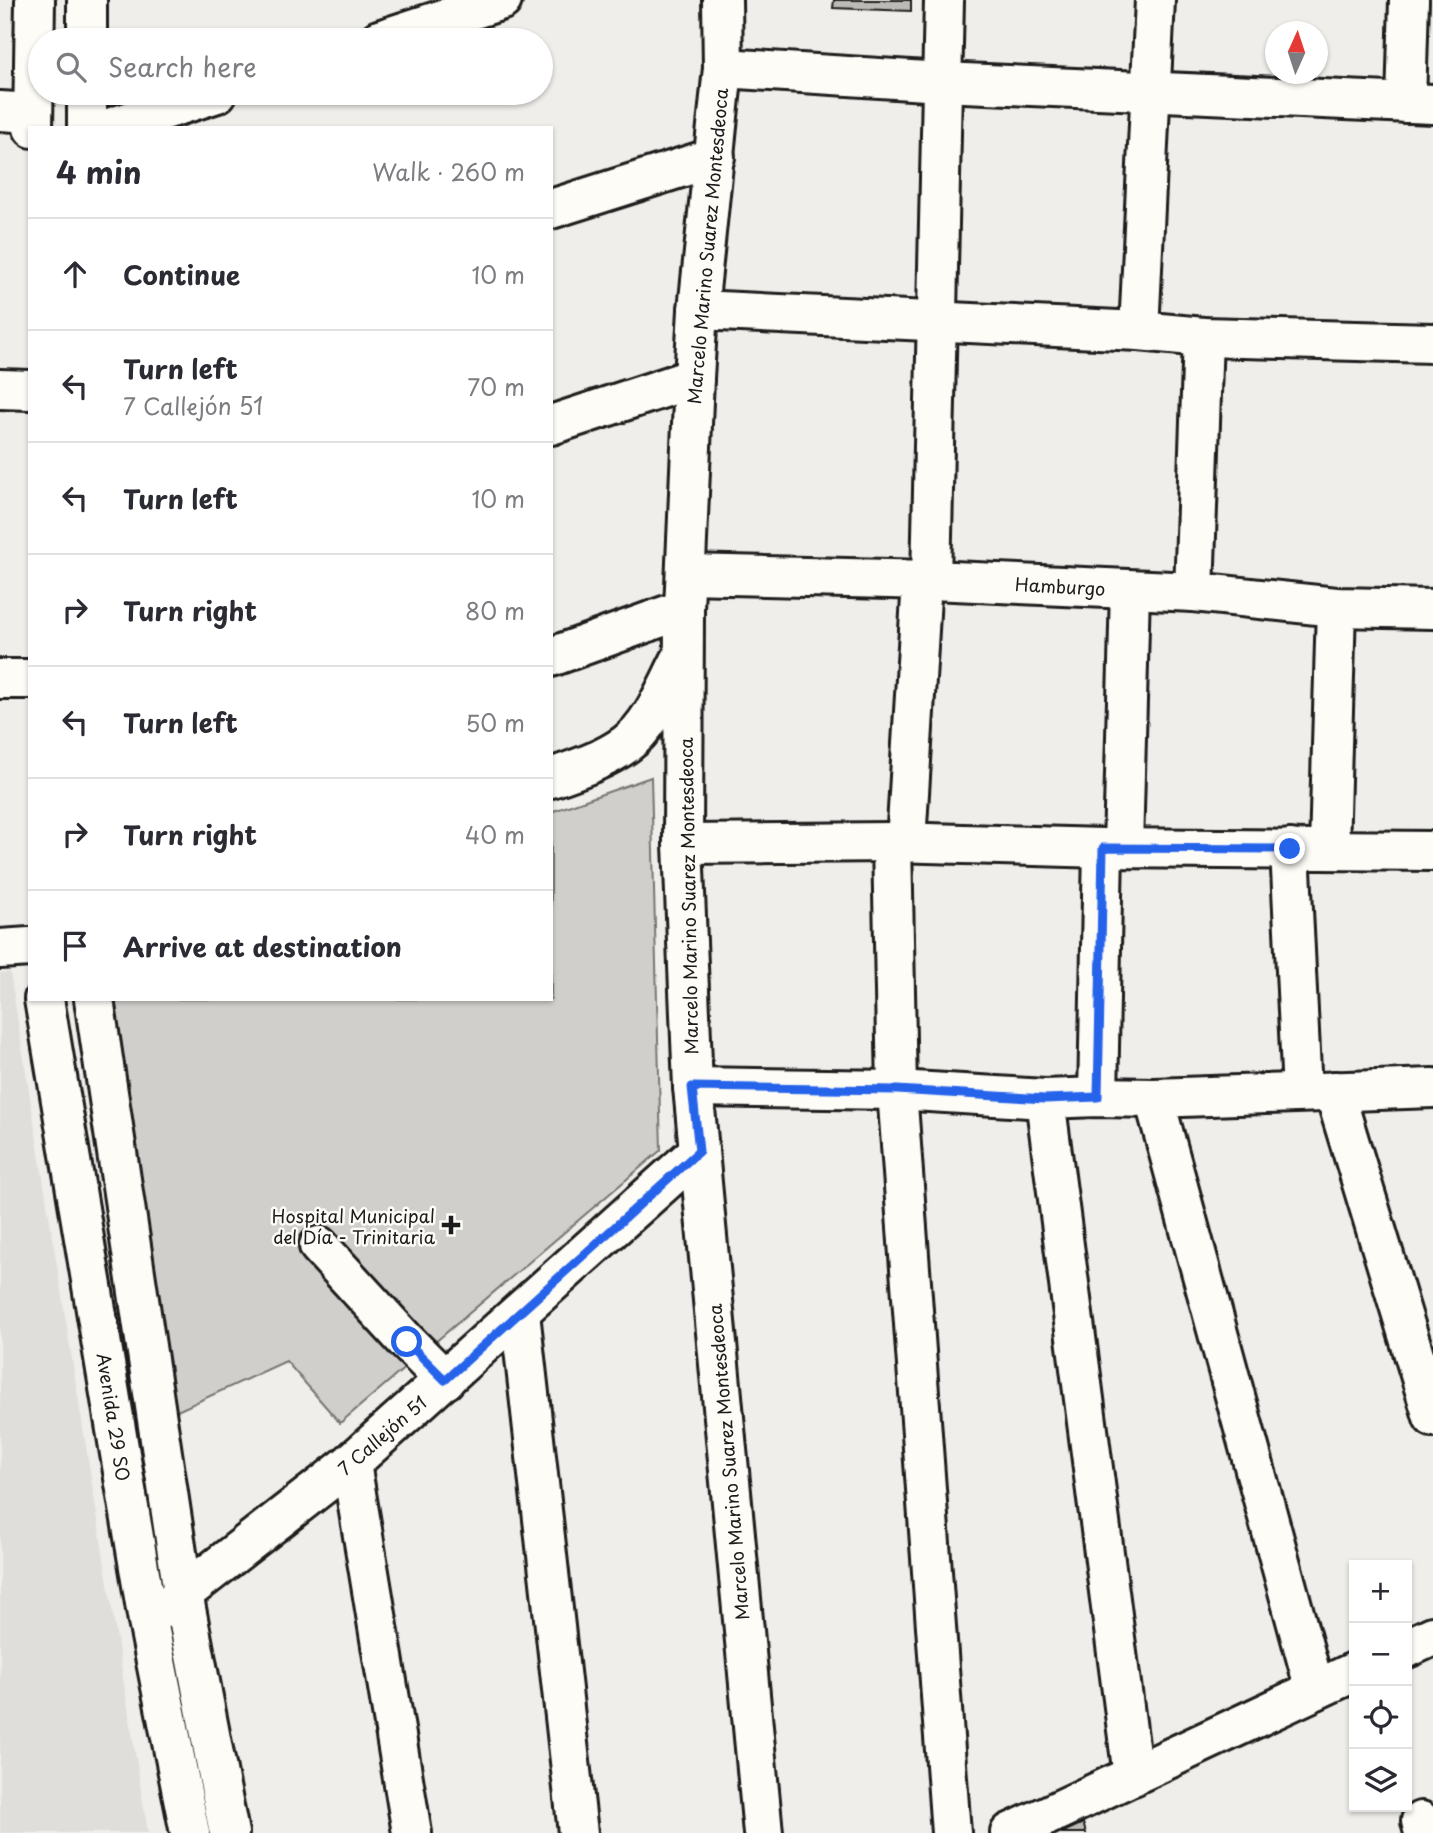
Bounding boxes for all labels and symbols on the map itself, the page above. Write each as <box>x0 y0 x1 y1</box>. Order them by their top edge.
north arrow <box>1265 21 1328 84</box>
street label: Marcelo Marino Suarez Montesdeoca <box>680 86 734 405</box>
street label: Hamburgo <box>1014 570 1106 602</box>
street label: Marcelo Marino Suarez Montesdeoca <box>672 736 704 1055</box>
route end <box>1274 833 1305 864</box>
place label: Hospital Municipal del Día - Trinitaria <box>272 1202 436 1250</box>
marker: Hospital Municipal del Día - Trinitaria <box>441 1215 461 1235</box>
street label: Marcelo Marino Suarez Montesdeoca <box>701 1302 755 1621</box>
route start <box>391 1326 422 1357</box>
street label: Avenida 29 SO <box>91 1351 137 1483</box>
street label: 7 Callejón 51 <box>332 1389 432 1481</box>

